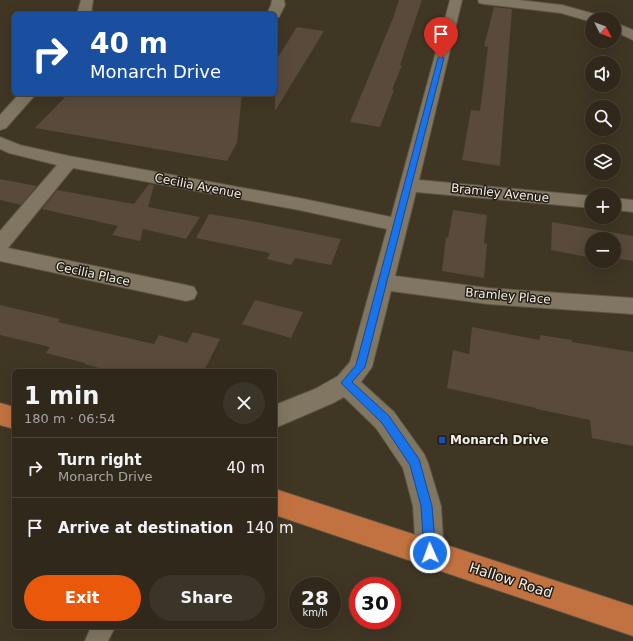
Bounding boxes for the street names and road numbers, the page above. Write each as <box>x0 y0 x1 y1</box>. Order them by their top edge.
street label: Cecilia Avenue <box>153 171 243 201</box>
street label: Bramley Avenue <box>450 181 550 205</box>
street label: Cecilia Place <box>55 259 131 289</box>
street label: Bramley Place <box>465 285 551 307</box>
street label: Hallow Road <box>467 559 555 601</box>

